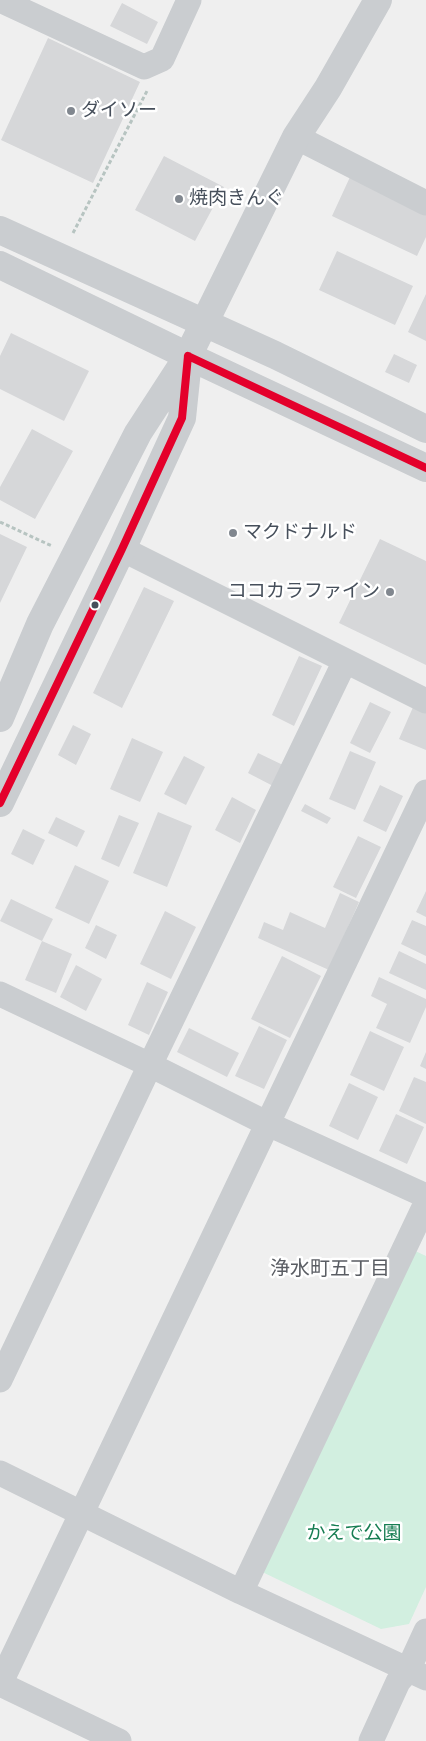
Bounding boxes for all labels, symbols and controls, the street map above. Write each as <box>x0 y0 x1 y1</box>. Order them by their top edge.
place label: ダイソー <box>81 100 157 122</box>
marker: ダイソー <box>65 105 77 117</box>
place label: 焼肉きんぐ <box>189 188 284 210</box>
marker: 焼肉きんぐ <box>173 193 185 205</box>
place label: マクドナルド <box>243 522 357 544</box>
marker: マクドナルド <box>227 527 239 539</box>
place label: ココカラファイン <box>228 581 380 603</box>
marker: ココカラファイン <box>384 586 396 598</box>
unlabelled marker <box>90 600 100 610</box>
district label: 浄水町五丁目 <box>270 1258 390 1282</box>
park label: かえで公園 <box>307 1523 401 1545</box>

